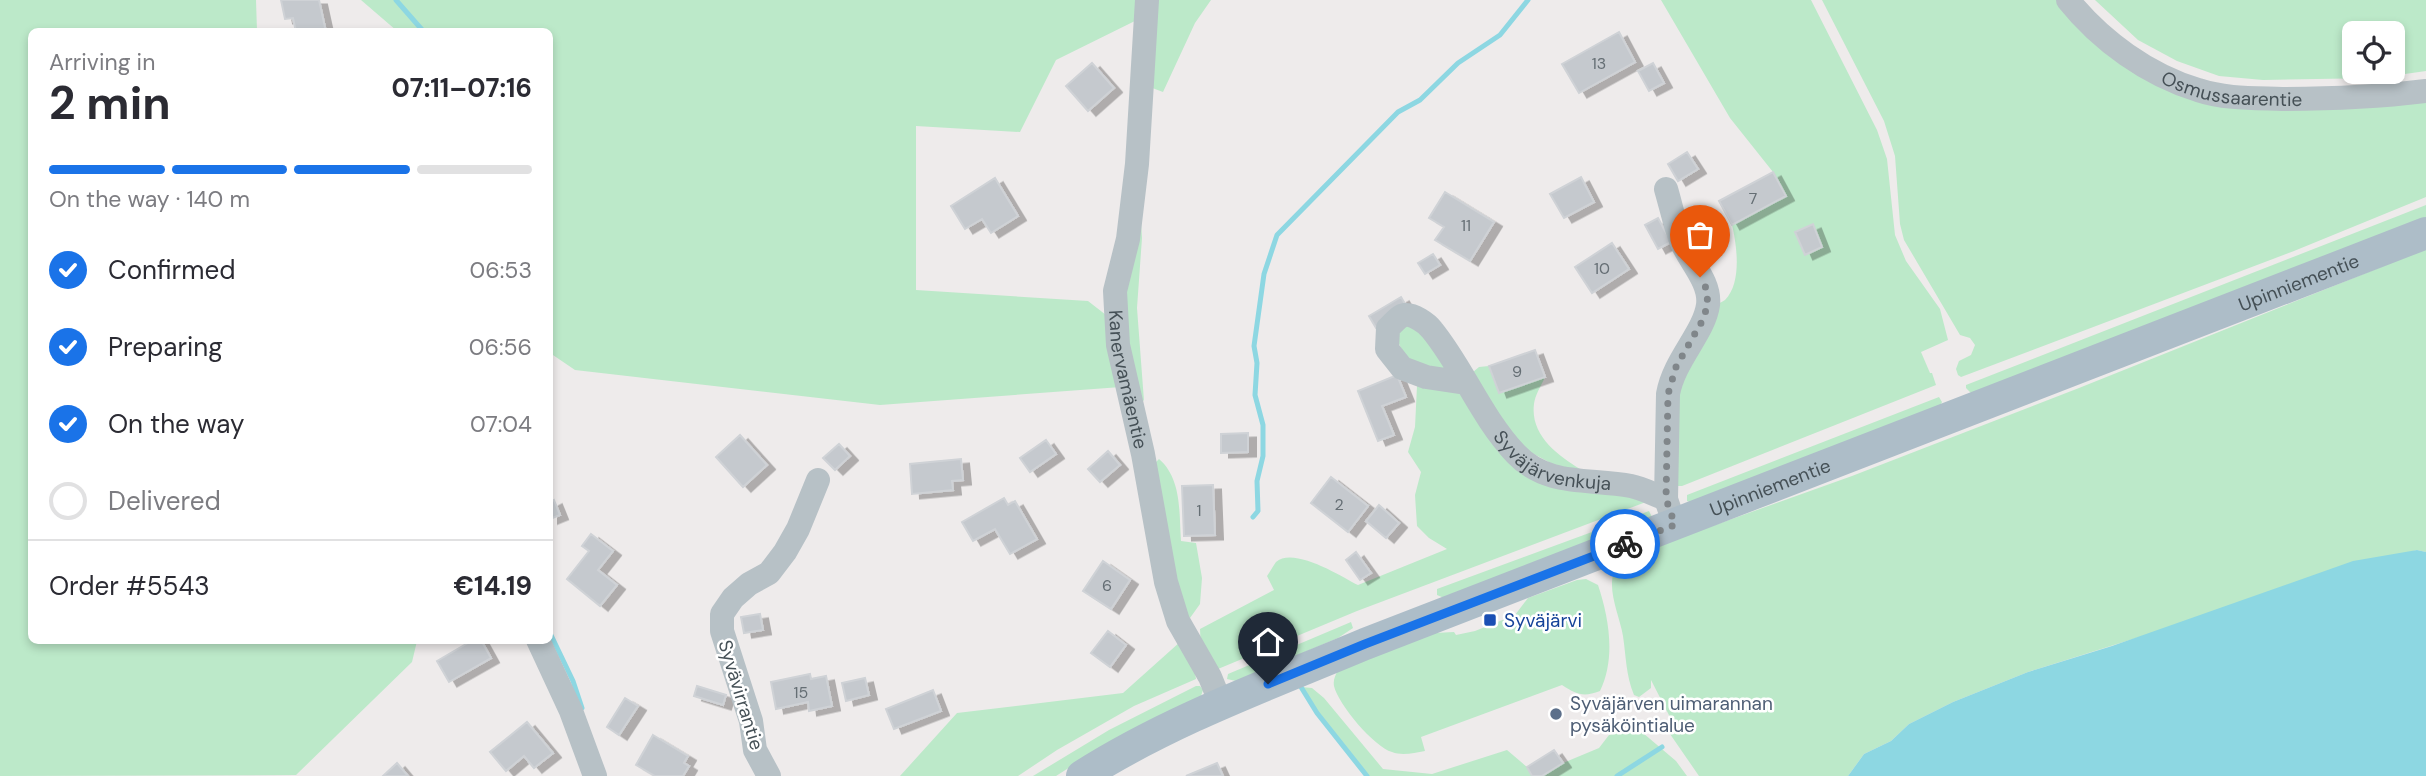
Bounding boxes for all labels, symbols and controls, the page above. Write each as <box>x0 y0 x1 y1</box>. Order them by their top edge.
map controls <box>2342 21 2405 84</box>
button: locate <box>2342 21 2405 84</box>
text: Arriving in <box>49 47 155 77</box>
house number: 13 <box>1592 53 1606 74</box>
street label: Osmussaarentie <box>2158 65 2302 112</box>
text: 07:11–07:16 <box>392 71 532 105</box>
text: 2 min <box>49 73 171 133</box>
text: On the way · 140 m <box>49 184 250 214</box>
house number: 7 <box>1749 188 1757 209</box>
pin <box>1670 205 1730 277</box>
house number: 11 <box>1461 215 1471 236</box>
icon: bag <box>1681 216 1719 254</box>
street label: Upinniementie <box>2235 248 2363 317</box>
icon: check <box>49 251 87 289</box>
text: Confirmed <box>108 253 235 287</box>
text: 06:53 <box>470 255 532 285</box>
house number: 10 <box>1594 258 1610 279</box>
street label: Kanervamäentie <box>1104 309 1154 451</box>
icon: check <box>49 328 87 366</box>
text: Preparing <box>108 330 223 364</box>
text: 06:56 <box>469 332 532 362</box>
house number: 9 <box>1512 361 1522 382</box>
icon: check <box>49 405 87 443</box>
text: On the way <box>108 407 244 441</box>
text: 07:04 <box>470 409 532 439</box>
street label: Syväjärvenkuja <box>1488 425 1612 496</box>
street label: Upinniementie <box>1706 452 1834 522</box>
text: Delivered <box>108 484 221 518</box>
house number: 2 <box>1334 494 1344 515</box>
house number: 1 <box>1197 500 1202 521</box>
courier <box>1590 509 1660 579</box>
icon: bike <box>1606 525 1644 563</box>
text: Order #5543 <box>49 569 210 603</box>
text: €14.19 <box>453 569 532 603</box>
house number: 6 <box>1102 575 1112 596</box>
place label: Syväjärvi <box>1504 608 1582 633</box>
pin <box>1238 612 1298 684</box>
marker: Syväjärvi <box>1482 612 1498 628</box>
icon: home <box>1249 623 1287 661</box>
street label: Syvävirrantie <box>712 637 770 753</box>
house number: 15 <box>794 682 808 703</box>
place label: Syväjärven uimarannan pysäköintialue <box>1570 691 1773 738</box>
marker: Syväjärven uimarannan pysäköintialue <box>1548 706 1564 722</box>

